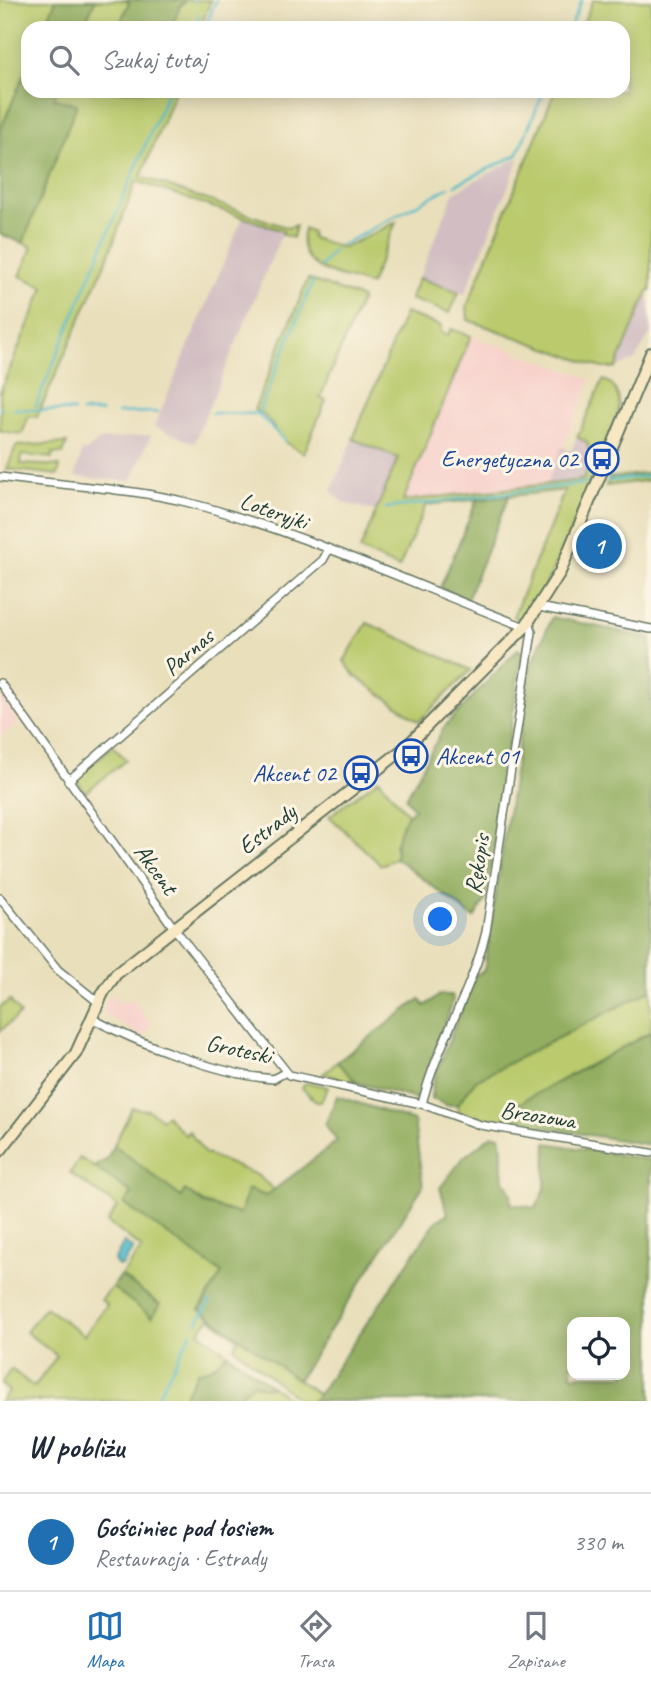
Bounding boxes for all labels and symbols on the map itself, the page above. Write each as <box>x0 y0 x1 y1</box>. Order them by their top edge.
bus stop icon: Energetyczna 02 <box>583 440 621 478</box>
place label: Energetyczna 02 <box>441 444 580 474</box>
street label: Loteryjki <box>236 486 315 538</box>
pin: 1 <box>576 520 622 572</box>
street label: Parnas <box>156 620 221 682</box>
bus stop icon: Akcent 01 <box>392 737 430 775</box>
place label: Akcent 01 <box>436 741 520 771</box>
bus stop icon: Akcent 02 <box>342 754 380 792</box>
place label: Akcent 02 <box>253 758 338 788</box>
street label: Estrady <box>232 796 303 861</box>
street label: Rękopis <box>457 830 497 896</box>
street label: Akcent <box>127 838 186 902</box>
your location <box>423 902 457 936</box>
street label: Groteski <box>204 1027 278 1071</box>
street label: Brzozowa <box>498 1094 580 1136</box>

